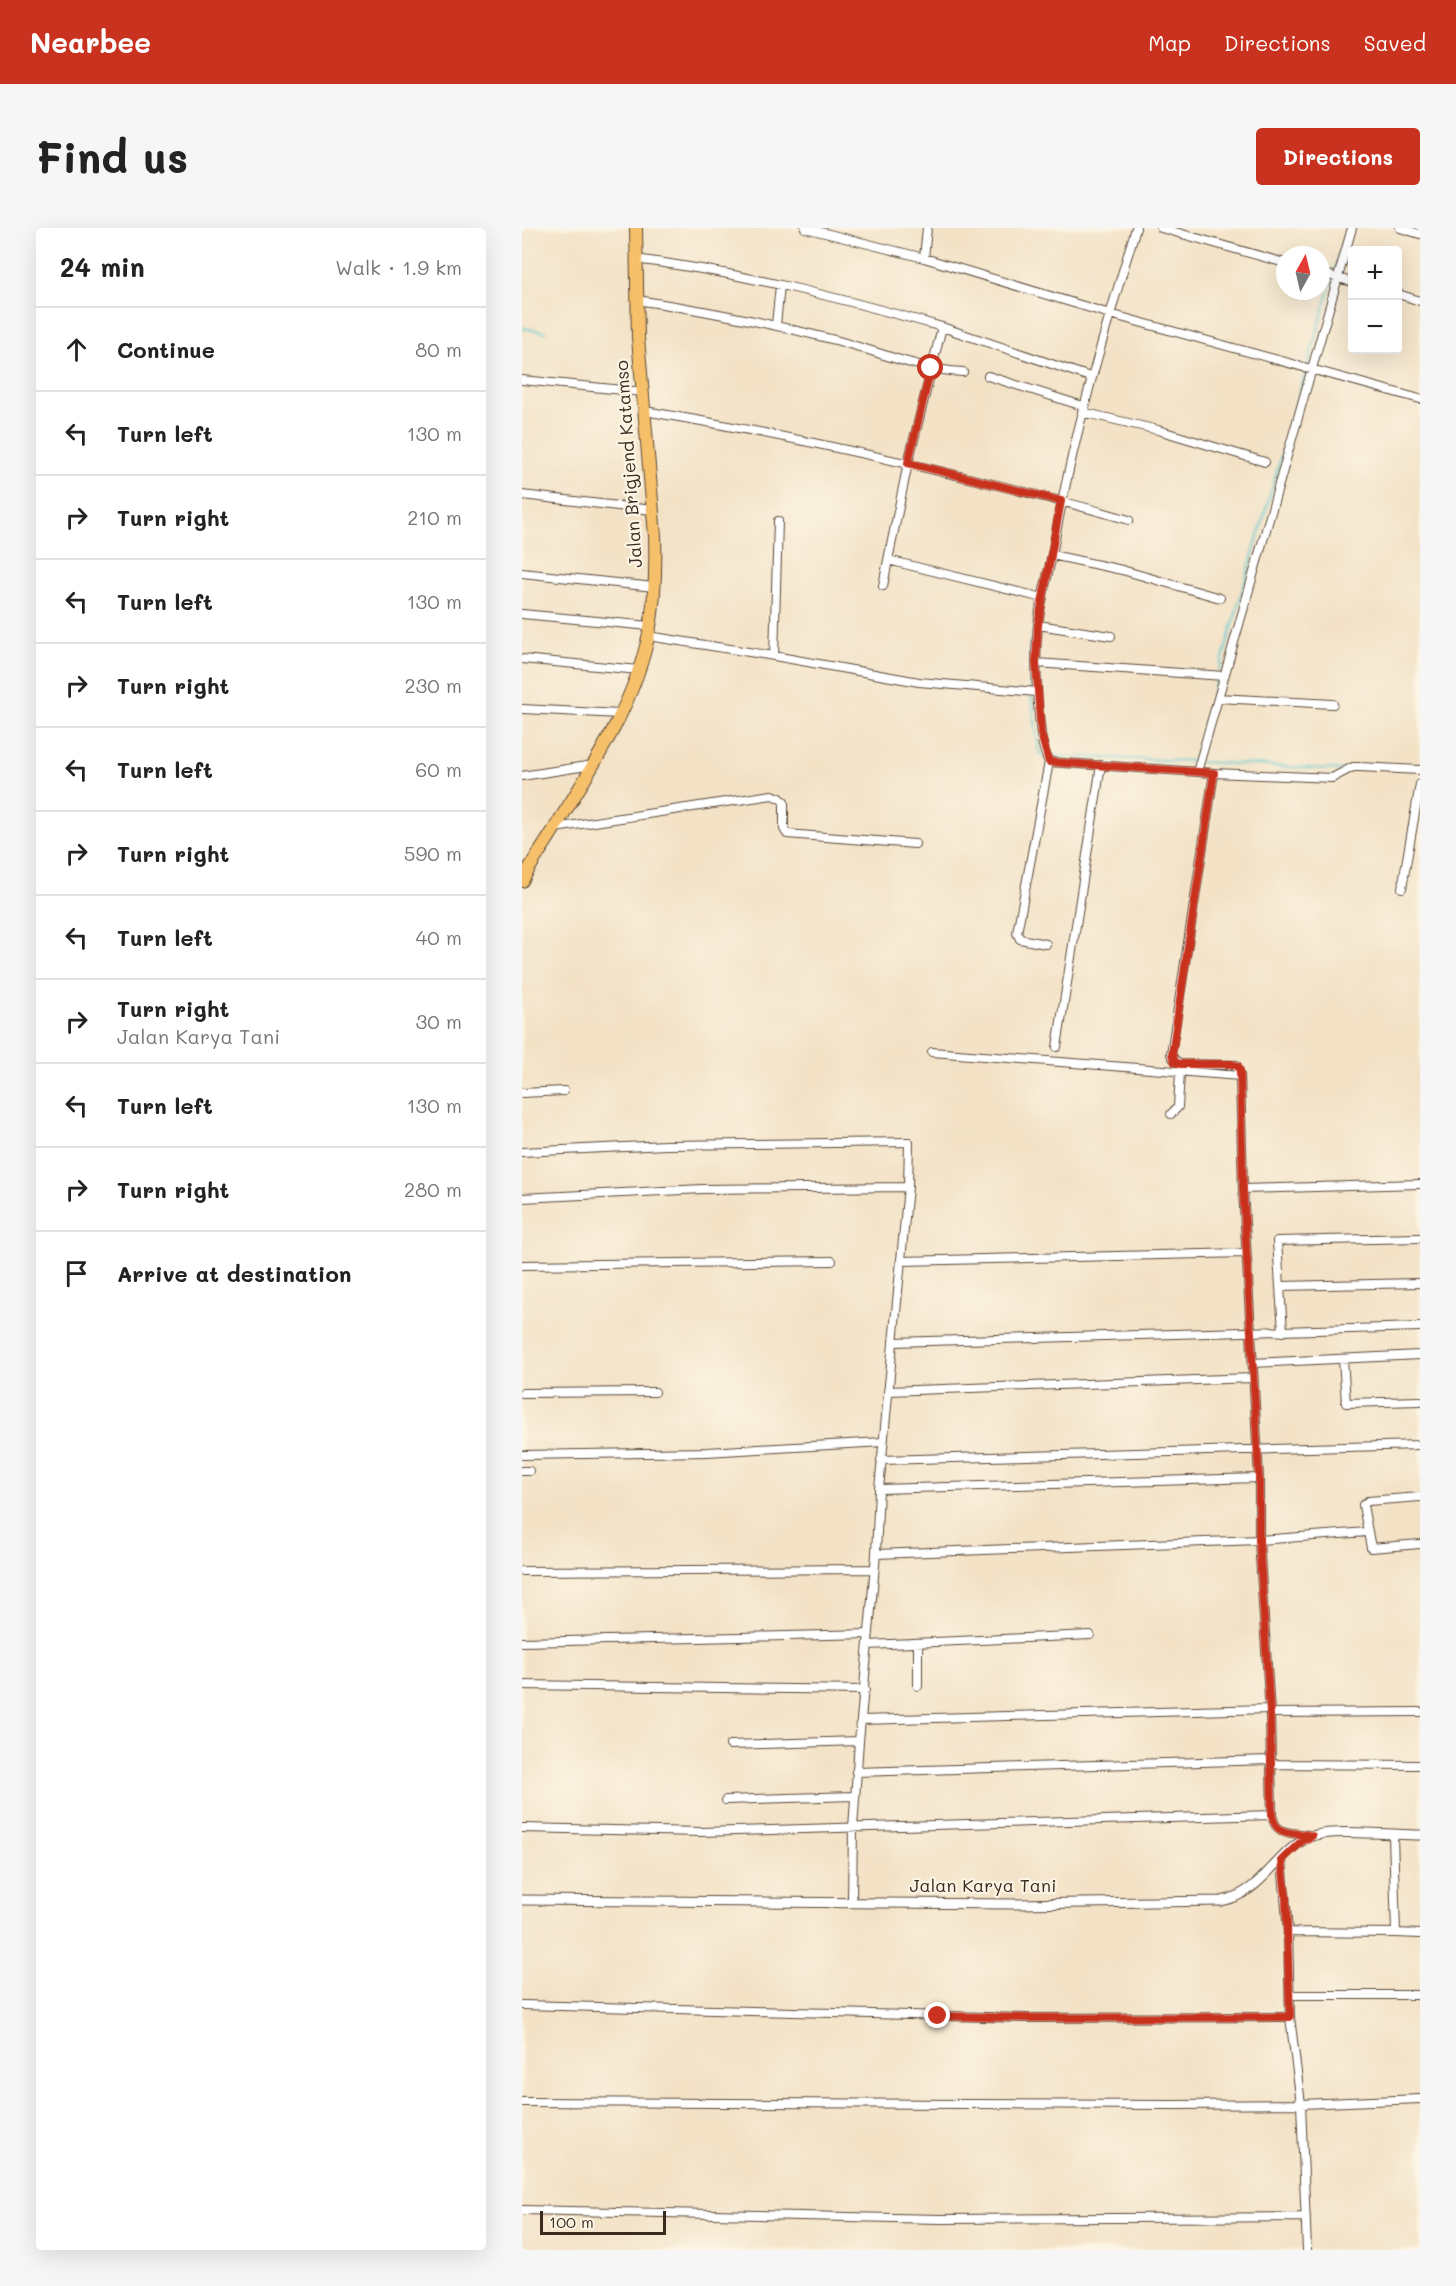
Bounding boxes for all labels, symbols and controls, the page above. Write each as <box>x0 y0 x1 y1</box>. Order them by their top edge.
text: Nearbee <box>30 24 151 60</box>
text: Map <box>1148 29 1191 56</box>
text: Directions <box>1224 29 1331 56</box>
text: Saved <box>1364 29 1426 56</box>
button: Directions <box>1256 128 1420 185</box>
text: Find us <box>36 129 188 184</box>
north arrow <box>1276 246 1330 300</box>
map controls <box>1348 246 1402 354</box>
button: + <box>1348 246 1402 300</box>
text: 24 min <box>60 250 145 284</box>
text: Walk · 1.9 km <box>335 254 462 280</box>
button: − <box>1348 300 1402 354</box>
icon: ahead <box>60 333 93 366</box>
text: Continue <box>117 335 215 364</box>
text: 80 m <box>415 336 462 362</box>
route start <box>917 354 943 380</box>
street label: Jalan Brigjend Katamso <box>609 359 647 569</box>
icon: left <box>60 417 93 450</box>
text: Turn left <box>117 419 213 448</box>
text: 130 m <box>407 420 462 446</box>
icon: right <box>60 501 93 534</box>
text: Turn right <box>117 503 229 532</box>
text: 210 m <box>407 504 462 530</box>
icon: left <box>60 585 93 618</box>
text: Turn left <box>117 587 213 616</box>
text: 130 m <box>407 588 462 614</box>
icon: right <box>60 669 93 702</box>
text: Turn right <box>117 671 229 700</box>
text: 230 m <box>404 672 462 698</box>
icon: left <box>60 753 93 786</box>
text: Turn left <box>117 755 213 784</box>
text: 60 m <box>415 756 462 782</box>
icon: right <box>60 837 93 870</box>
text: Turn right <box>117 839 229 868</box>
text: 590 m <box>404 840 462 866</box>
icon: left <box>60 921 93 954</box>
text: Turn left <box>117 923 213 952</box>
text: 40 m <box>416 924 462 950</box>
text: Turn right <box>117 994 229 1023</box>
icon: right <box>60 1005 93 1038</box>
text: 30 m <box>416 1008 462 1034</box>
text: Jalan Karya Tani <box>117 1023 280 1049</box>
icon: left <box>60 1089 93 1122</box>
text: Turn left <box>117 1091 213 1120</box>
text: 130 m <box>407 1092 462 1118</box>
icon: right <box>60 1173 93 1206</box>
text: Turn right <box>117 1175 229 1204</box>
text: 280 m <box>404 1176 462 1202</box>
icon: arrive <box>60 1257 93 1290</box>
text: Arrive at destination <box>117 1259 352 1288</box>
street label: Jalan Karya Tani <box>910 1873 1056 1897</box>
route end <box>924 2002 950 2028</box>
scale bar <box>540 2208 666 2236</box>
text: 100 m <box>549 2211 594 2232</box>

